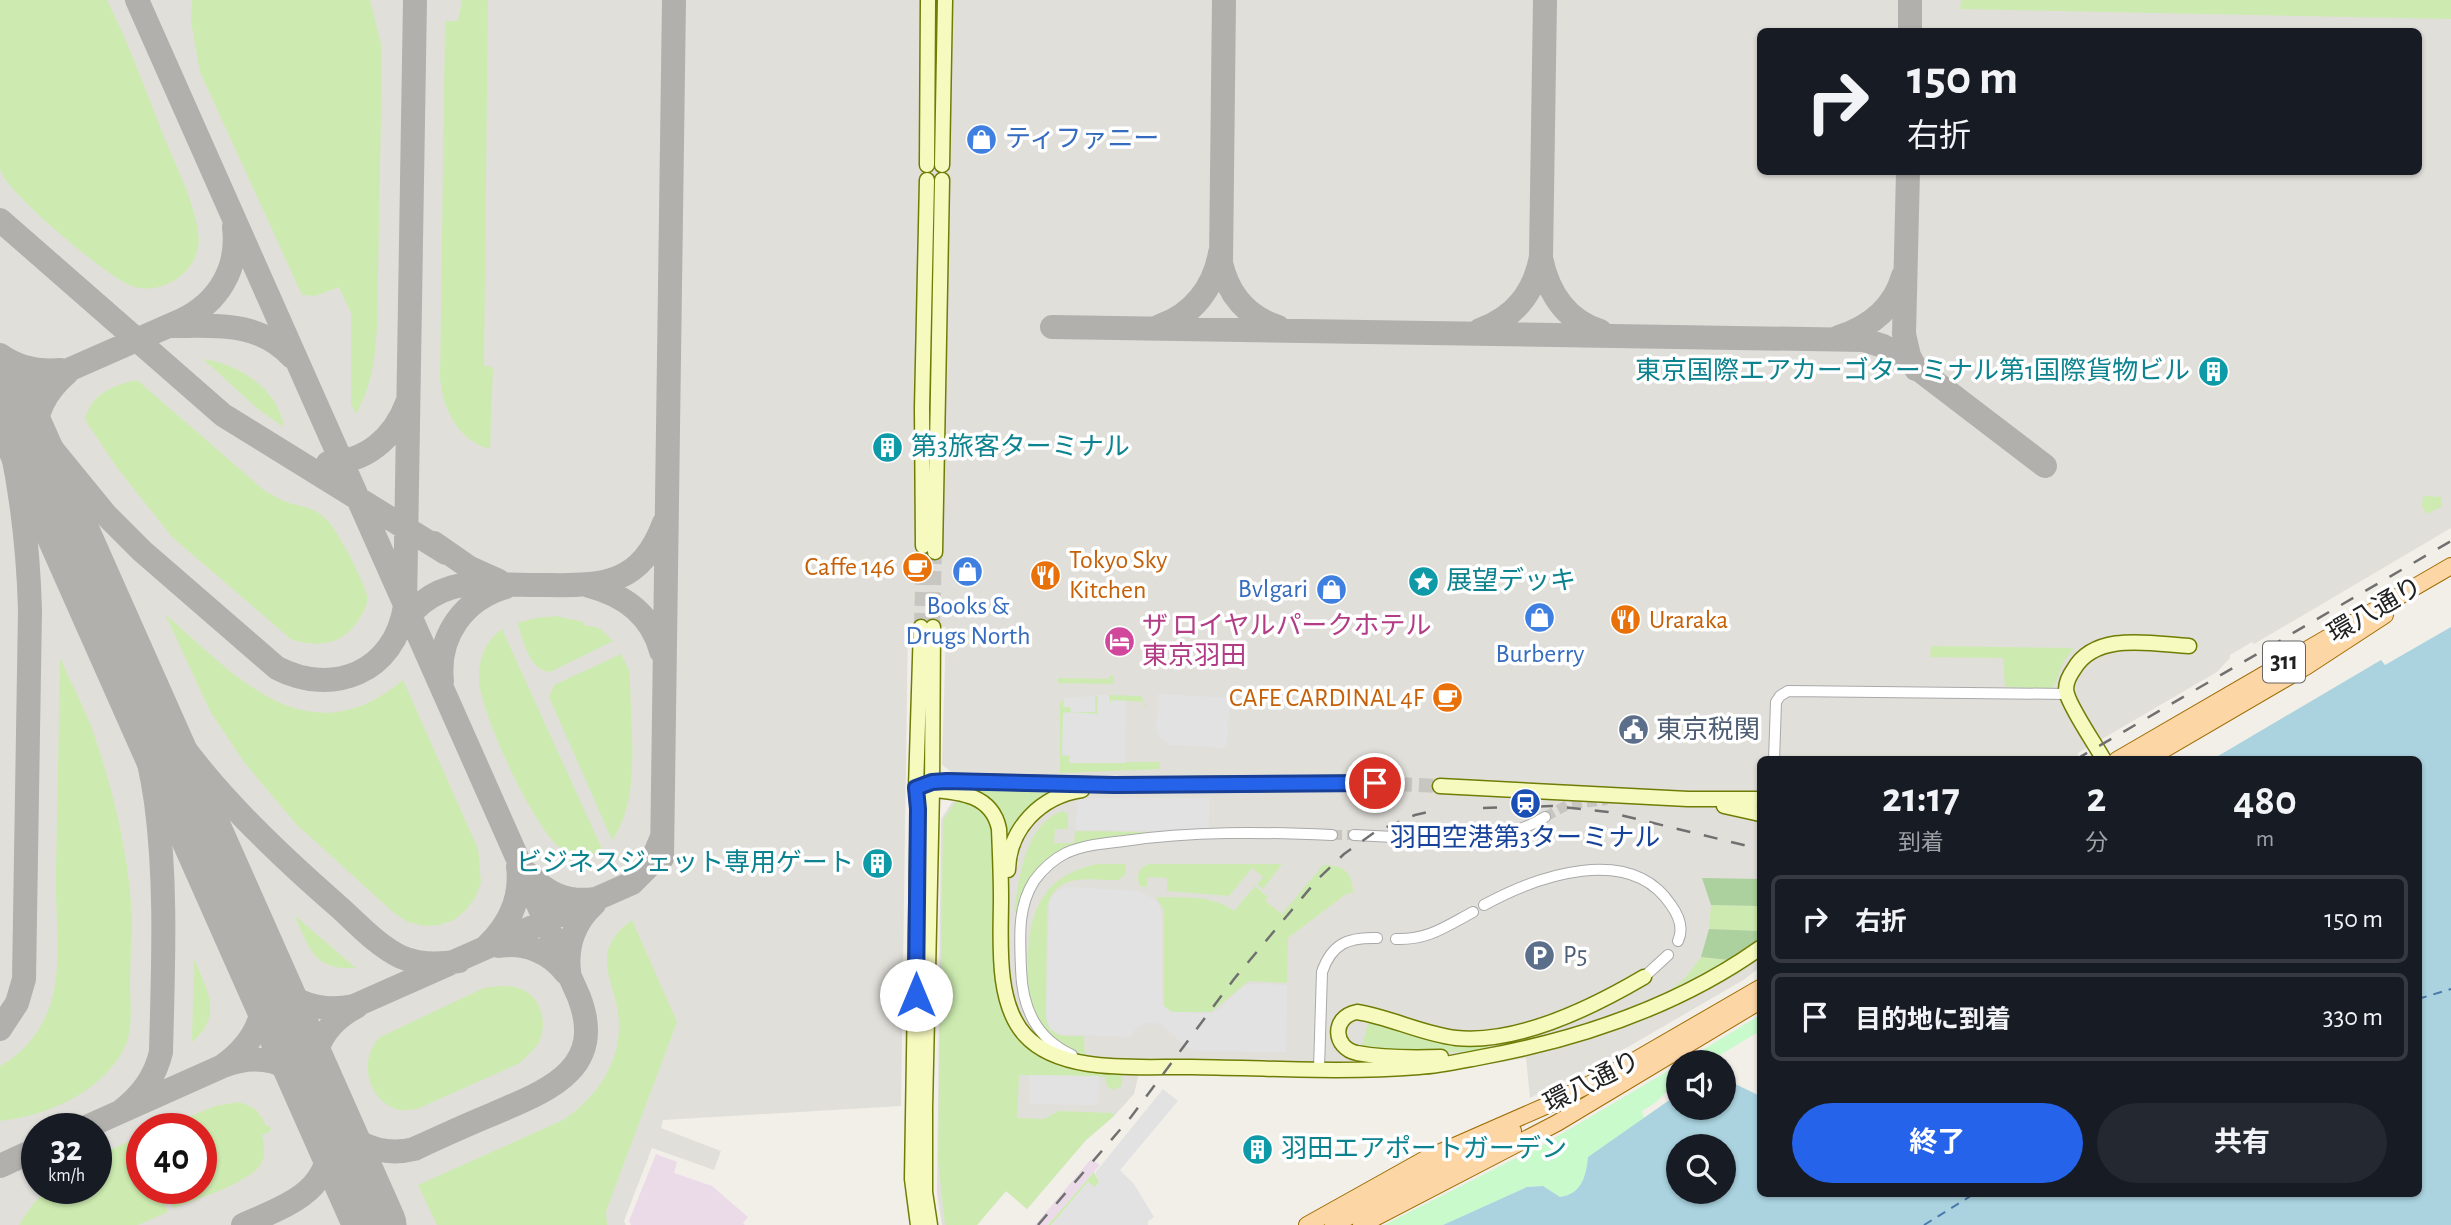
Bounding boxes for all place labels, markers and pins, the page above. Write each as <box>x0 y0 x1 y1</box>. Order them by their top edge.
shop icon: ティファニー <box>965 122 999 156</box>
place label: ティファニー <box>1005 126 1159 152</box>
building icon: 東京国際エアカーゴターミナル第1国際貨物ビル <box>2196 354 2230 388</box>
place label: 東京国際エアカーゴターミナル第1国際貨物ビル <box>1635 356 2190 384</box>
building icon: 第3旅客ターミナル <box>871 430 905 464</box>
place label: 第3旅客ターミナル <box>911 432 1130 460</box>
place label: Tokyo Sky Kitchen <box>1069 547 1167 603</box>
cafe icon: Caffe 146 <box>901 550 935 584</box>
place label: Caffe 146 <box>805 554 895 580</box>
shop icon: Books & Drugs North <box>951 554 985 588</box>
restaurant icon: Tokyo Sky Kitchen <box>1029 558 1063 592</box>
place icon: 展望デッキ <box>1406 564 1440 598</box>
place label: 展望デッキ <box>1446 566 1576 594</box>
shop icon: Bvlgari <box>1314 572 1348 606</box>
place label: Bvlgari <box>1238 576 1308 602</box>
place label: Books & Drugs North <box>906 593 1030 649</box>
shop icon: Burberry <box>1523 601 1557 635</box>
restaurant icon: Uraraka <box>1609 603 1643 637</box>
place label: Uraraka <box>1649 607 1728 633</box>
place label: ザ ロイヤルパークホテル 東京羽田 <box>1142 612 1432 669</box>
hotel icon: ザ ロイヤルパークホテル 東京羽田 <box>1102 624 1136 658</box>
place label: Burberry <box>1496 641 1584 667</box>
cafe icon: CAFE CARDINAL 4F <box>1430 681 1464 715</box>
place label: CAFE CARDINAL 4F <box>1229 685 1425 711</box>
public building icon: 東京税関 <box>1616 713 1650 747</box>
place label: 東京税関 <box>1656 715 1760 743</box>
pin <box>1345 753 1405 813</box>
station icon: 羽田空港第3ターミナル <box>1508 786 1542 820</box>
place label: 羽田空港第3ターミナル <box>1390 824 1660 851</box>
building icon: ビジネスジェット専用ゲート <box>860 846 894 880</box>
place label: ビジネスジェット専用ゲート <box>516 849 854 876</box>
parking icon: P5 <box>1523 938 1557 972</box>
place label: P5 <box>1563 942 1587 968</box>
building icon: 羽田エアポートガーデン <box>1241 1132 1275 1166</box>
place label: 羽田エアポートガーデン <box>1281 1134 1567 1162</box>

